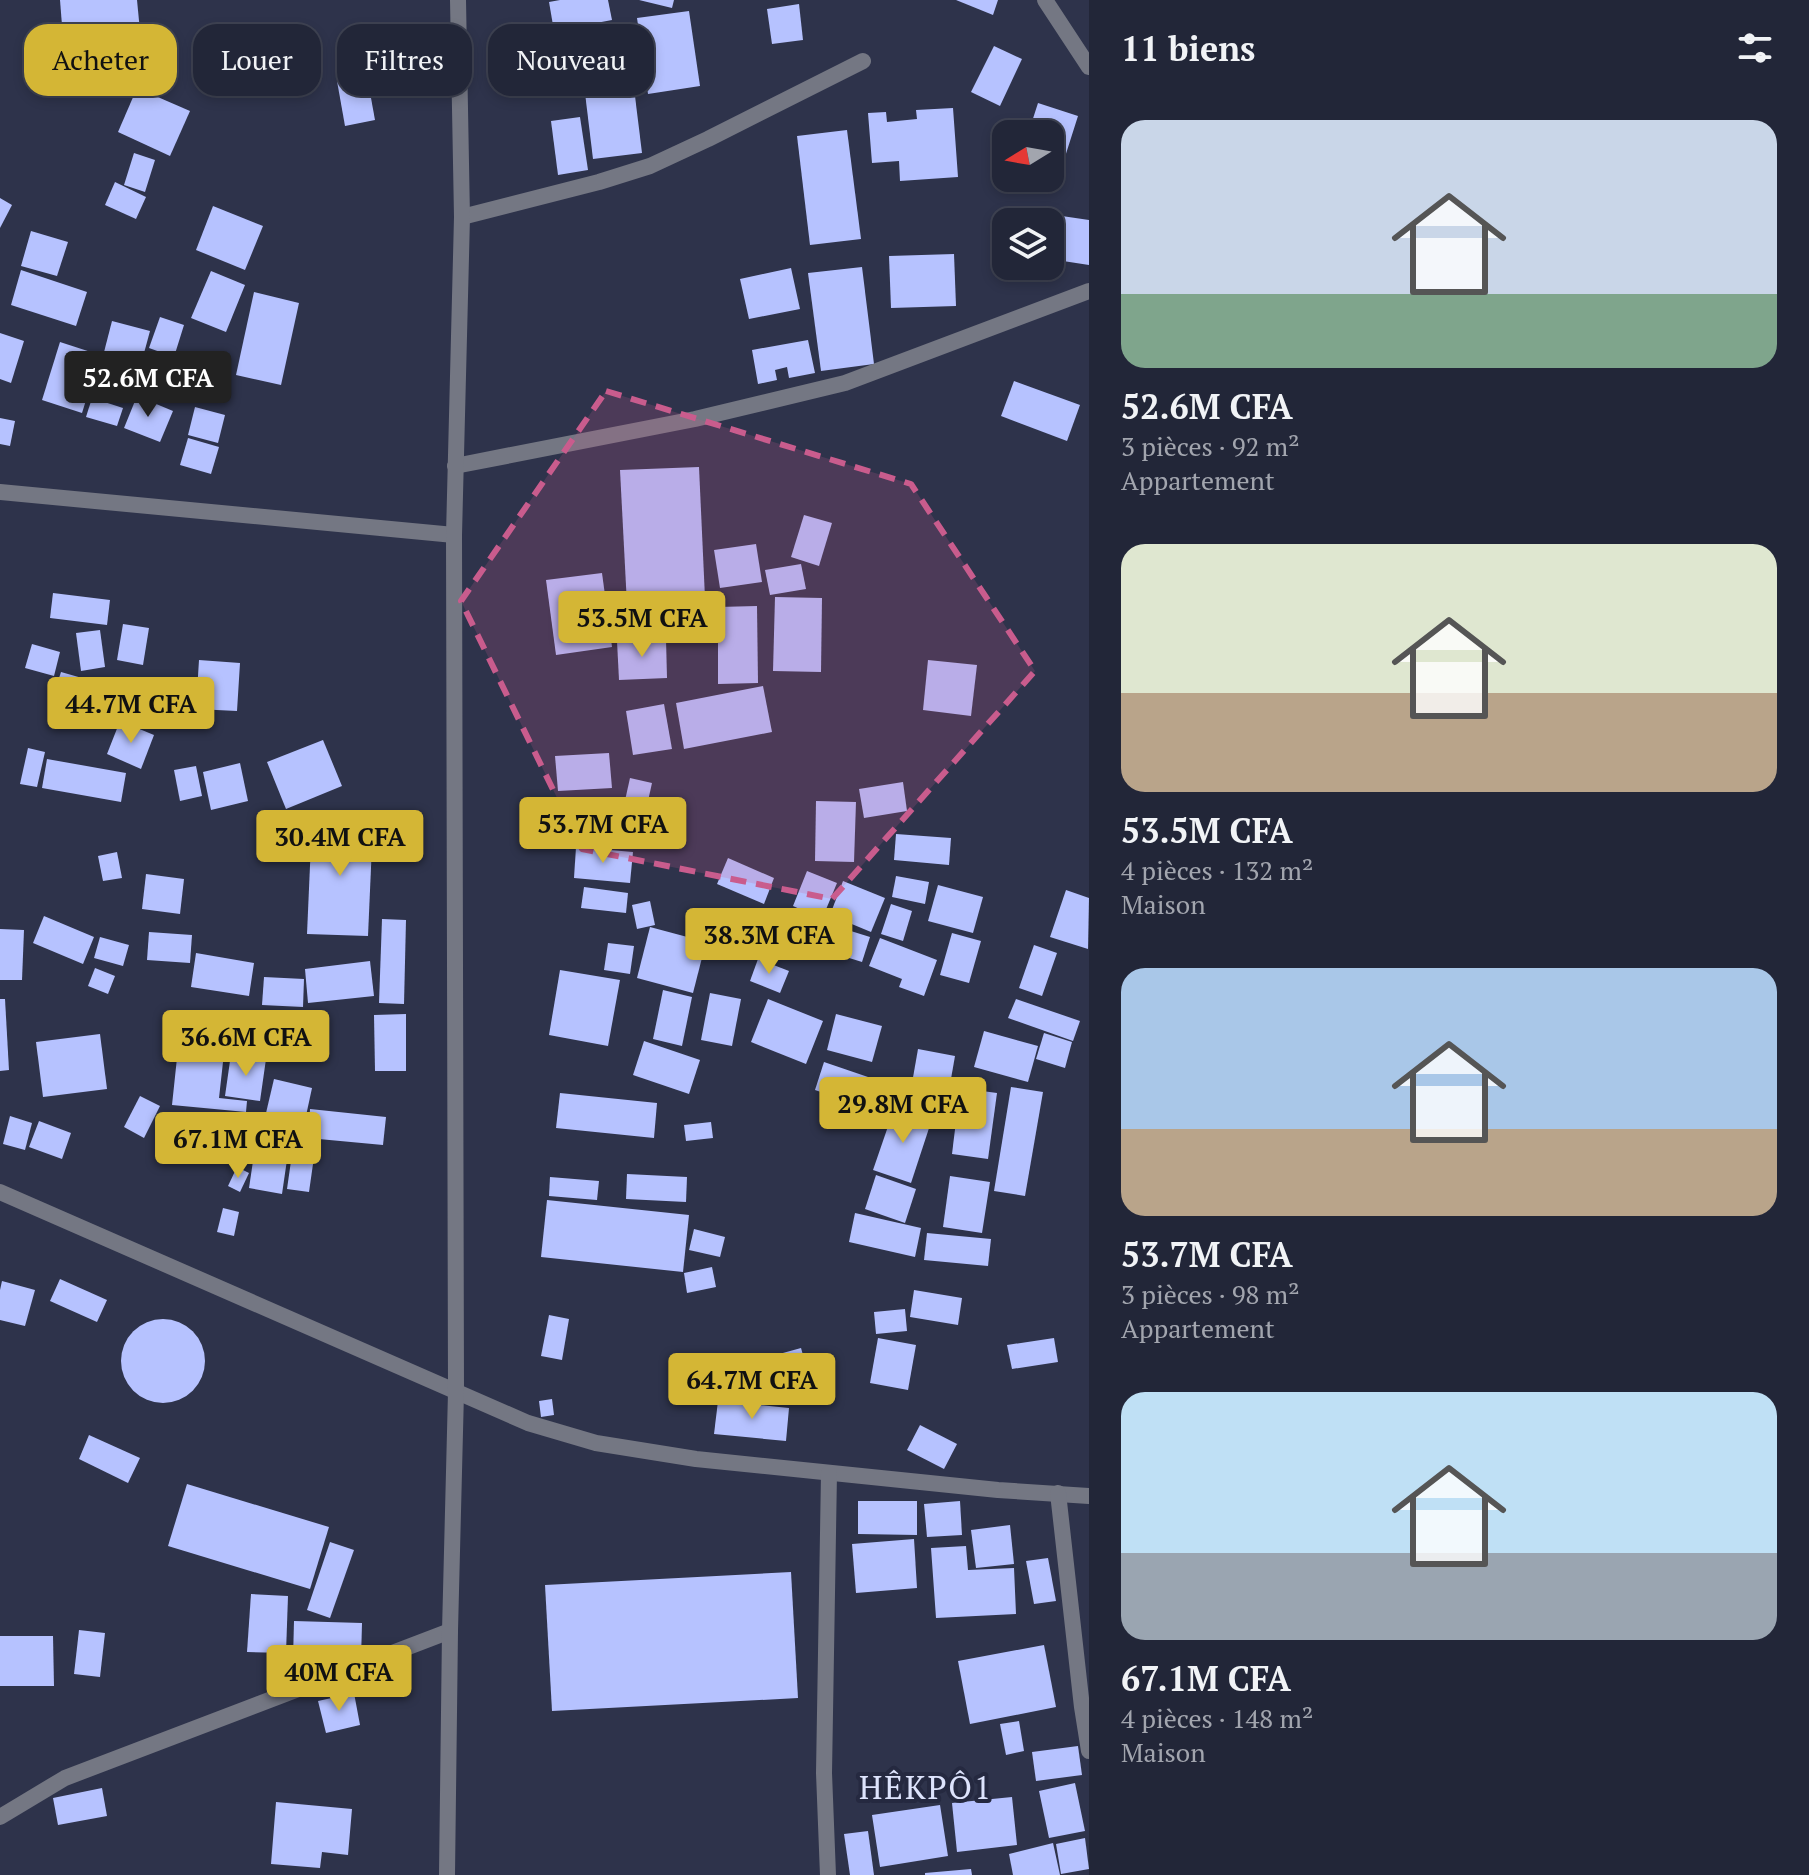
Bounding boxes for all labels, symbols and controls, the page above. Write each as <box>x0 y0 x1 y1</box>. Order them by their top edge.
chip: Acheter <box>24 24 177 96</box>
chip: Louer <box>193 24 321 96</box>
chip: Filtres <box>337 24 472 96</box>
chip: Nouveau <box>488 24 654 96</box>
text: 11 biens <box>1121 26 1255 71</box>
icon: filters <box>1733 26 1777 70</box>
north arrow <box>992 120 1064 192</box>
map controls <box>992 120 1064 280</box>
icon: home <box>1377 172 1521 316</box>
button: layers <box>992 208 1064 280</box>
pin: 52.6M CFA <box>56 351 240 419</box>
text: 52.6M CFA <box>82 360 214 394</box>
text: 52.6M CFA <box>1121 384 1293 429</box>
text: 3 pièces · 92 m² <box>1121 429 1299 463</box>
text: Appartement <box>1121 463 1275 497</box>
pin: 53.5M CFA <box>550 591 734 659</box>
icon: home <box>1377 596 1521 740</box>
text: 53.5M CFA <box>576 600 708 634</box>
pin: 44.7M CFA <box>39 677 223 745</box>
text: 44.7M CFA <box>65 686 197 720</box>
pin: 53.7M CFA <box>511 797 695 865</box>
text: 53.7M CFA <box>537 806 669 840</box>
text: 53.5M CFA <box>1121 808 1293 853</box>
pin: 30.4M CFA <box>248 810 432 878</box>
text: 30.4M CFA <box>274 819 406 853</box>
text: 4 pièces · 132 m² <box>1121 853 1313 887</box>
text: Maison <box>1121 887 1206 921</box>
pin: 38.3M CFA <box>677 908 861 976</box>
text: 38.3M CFA <box>703 917 835 951</box>
pin: 36.6M CFA <box>154 1010 338 1078</box>
text: 36.6M CFA <box>180 1019 312 1053</box>
icon: home <box>1377 1020 1521 1164</box>
pin: 29.8M CFA <box>811 1077 995 1145</box>
text: 29.8M CFA <box>837 1086 969 1120</box>
pin: 67.1M CFA <box>146 1112 330 1180</box>
text: 67.1M CFA <box>173 1121 303 1155</box>
text: 53.7M CFA <box>1121 1232 1293 1277</box>
text: 3 pièces · 98 m² <box>1121 1277 1299 1311</box>
text: Appartement <box>1121 1311 1275 1345</box>
pin: 64.7M CFA <box>660 1353 844 1421</box>
text: 64.7M CFA <box>686 1362 818 1396</box>
icon: home <box>1377 1444 1521 1588</box>
pin: 40M CFA <box>265 1645 413 1713</box>
text: 40M CFA <box>285 1654 393 1688</box>
text: 67.1M CFA <box>1121 1656 1291 1701</box>
text: 4 pièces · 148 m² <box>1121 1701 1313 1735</box>
text: Maison <box>1121 1735 1206 1769</box>
district label: HÊKPÔ1 <box>859 1766 993 1808</box>

